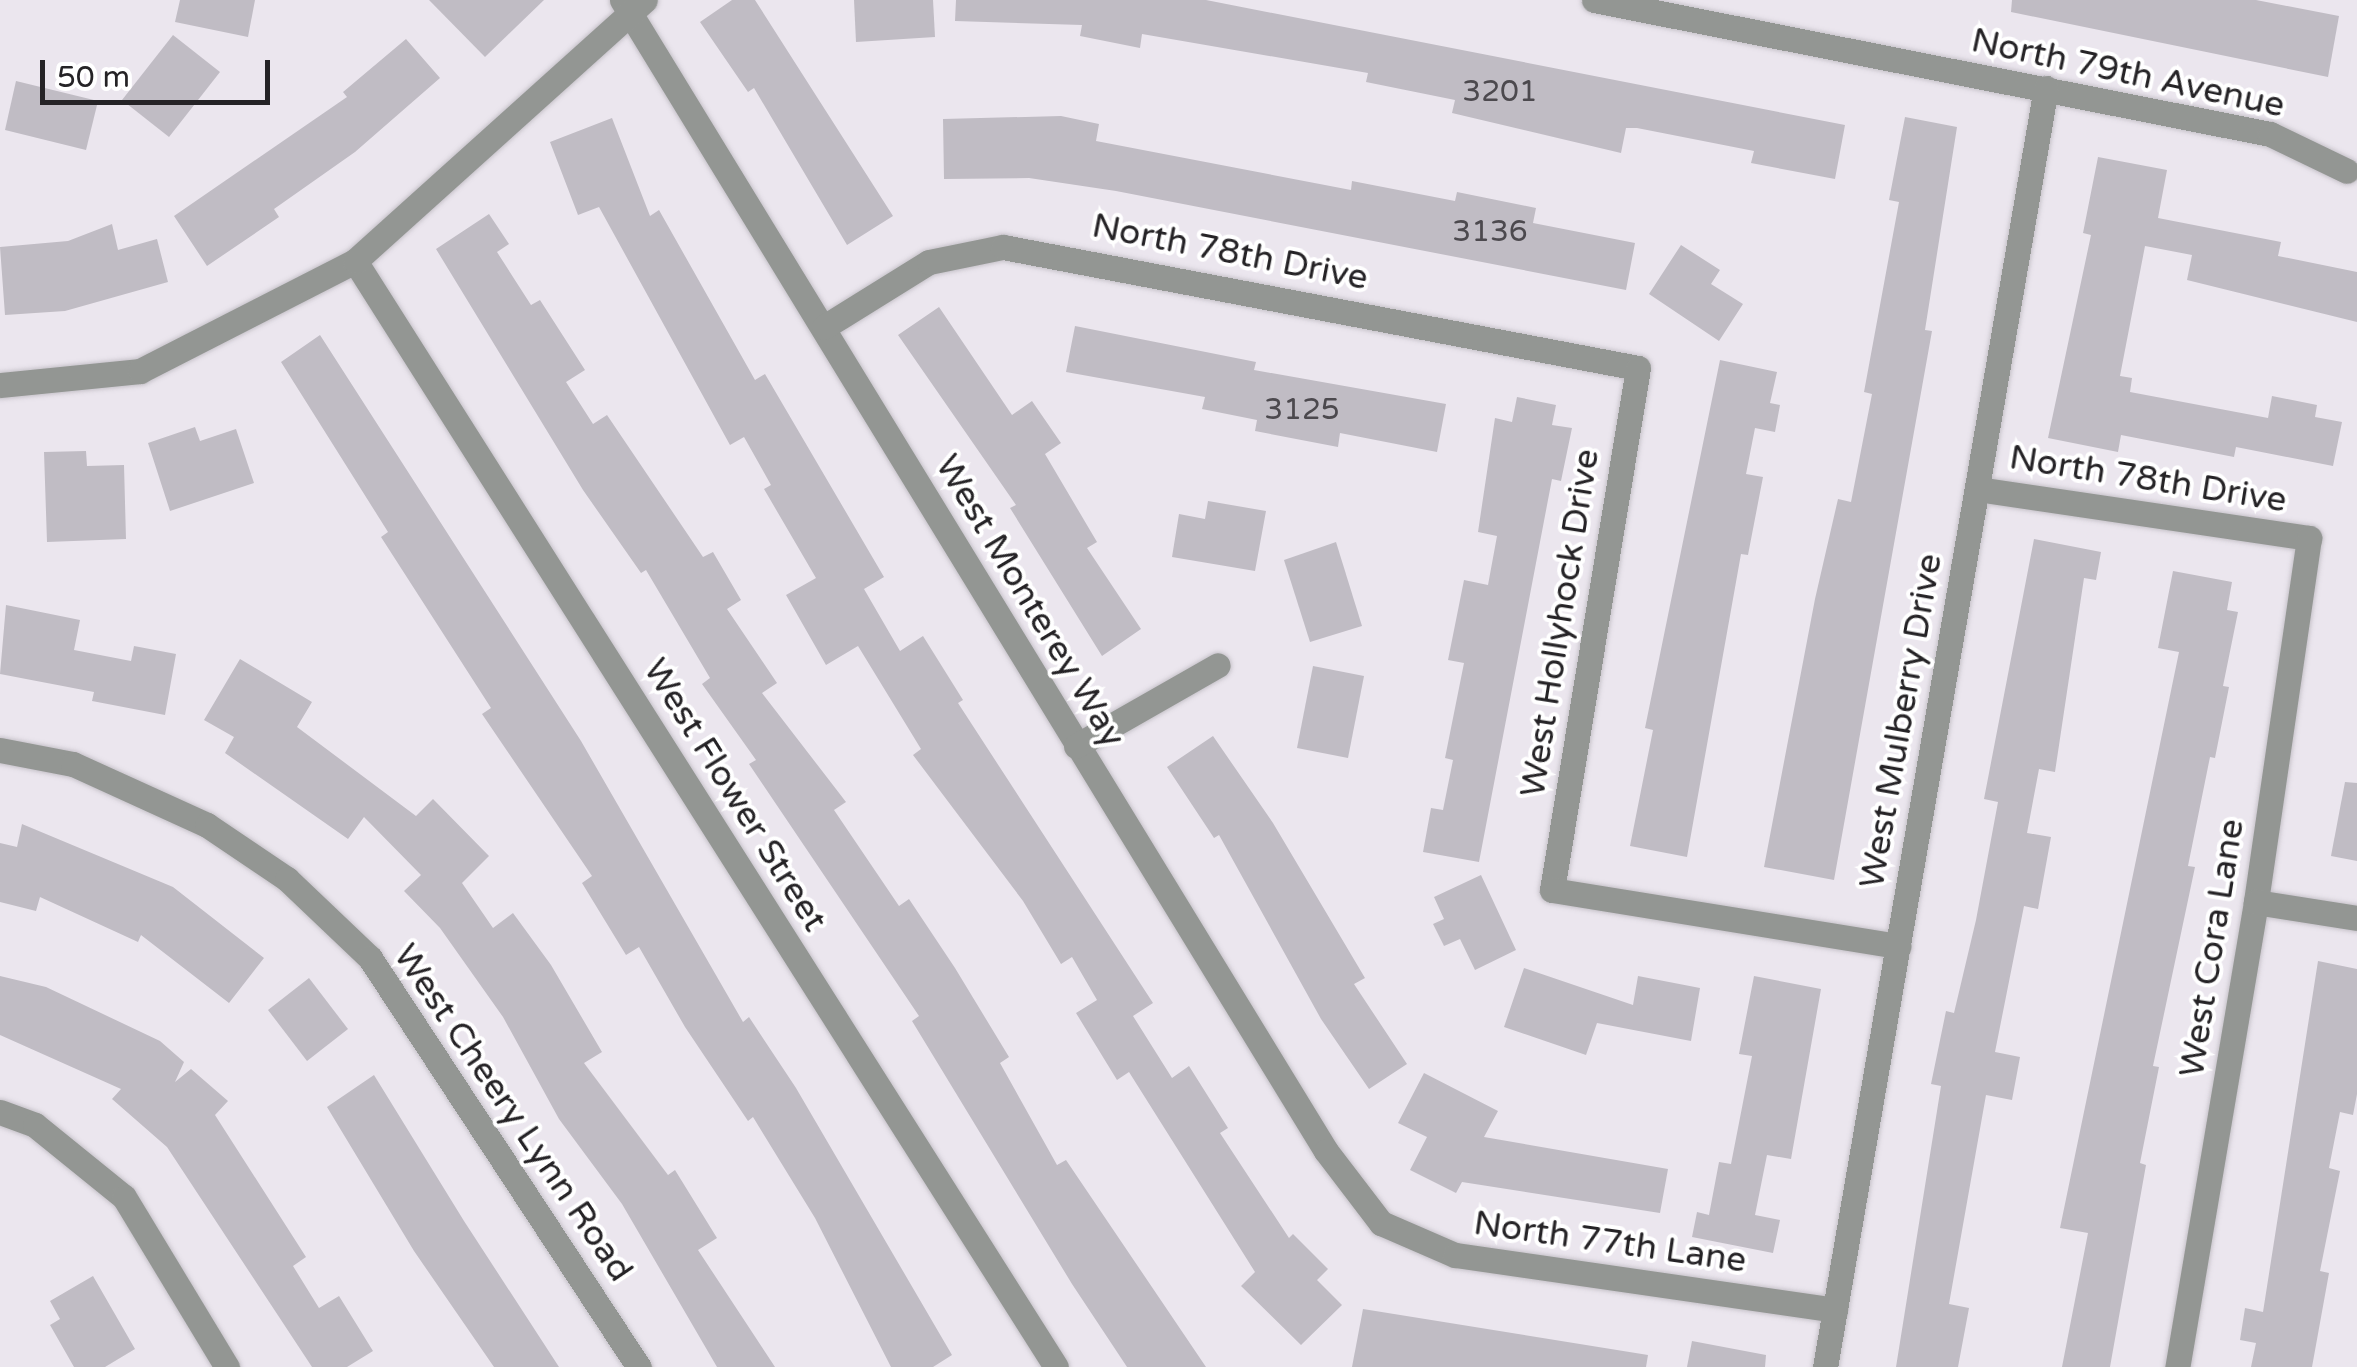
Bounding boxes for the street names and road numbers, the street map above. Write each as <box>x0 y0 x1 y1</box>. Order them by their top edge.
street label: North 79th Avenue <box>1968 19 2288 127</box>
street label: North 78th Drive <box>1089 205 1371 299</box>
street label: North 78th Drive <box>2006 436 2290 522</box>
street label: West Hollyhock Drive <box>1512 446 1608 800</box>
street label: West Monterey Way <box>926 447 1134 755</box>
street label: West Mulberry Drive <box>1851 550 1951 892</box>
street label: West Flower Street <box>634 651 836 939</box>
street label: West Cora Lane <box>2171 816 2253 1080</box>
street label: West Cheery Lynn Road <box>384 936 642 1290</box>
street label: North 77th Lane <box>1471 1202 1749 1282</box>

